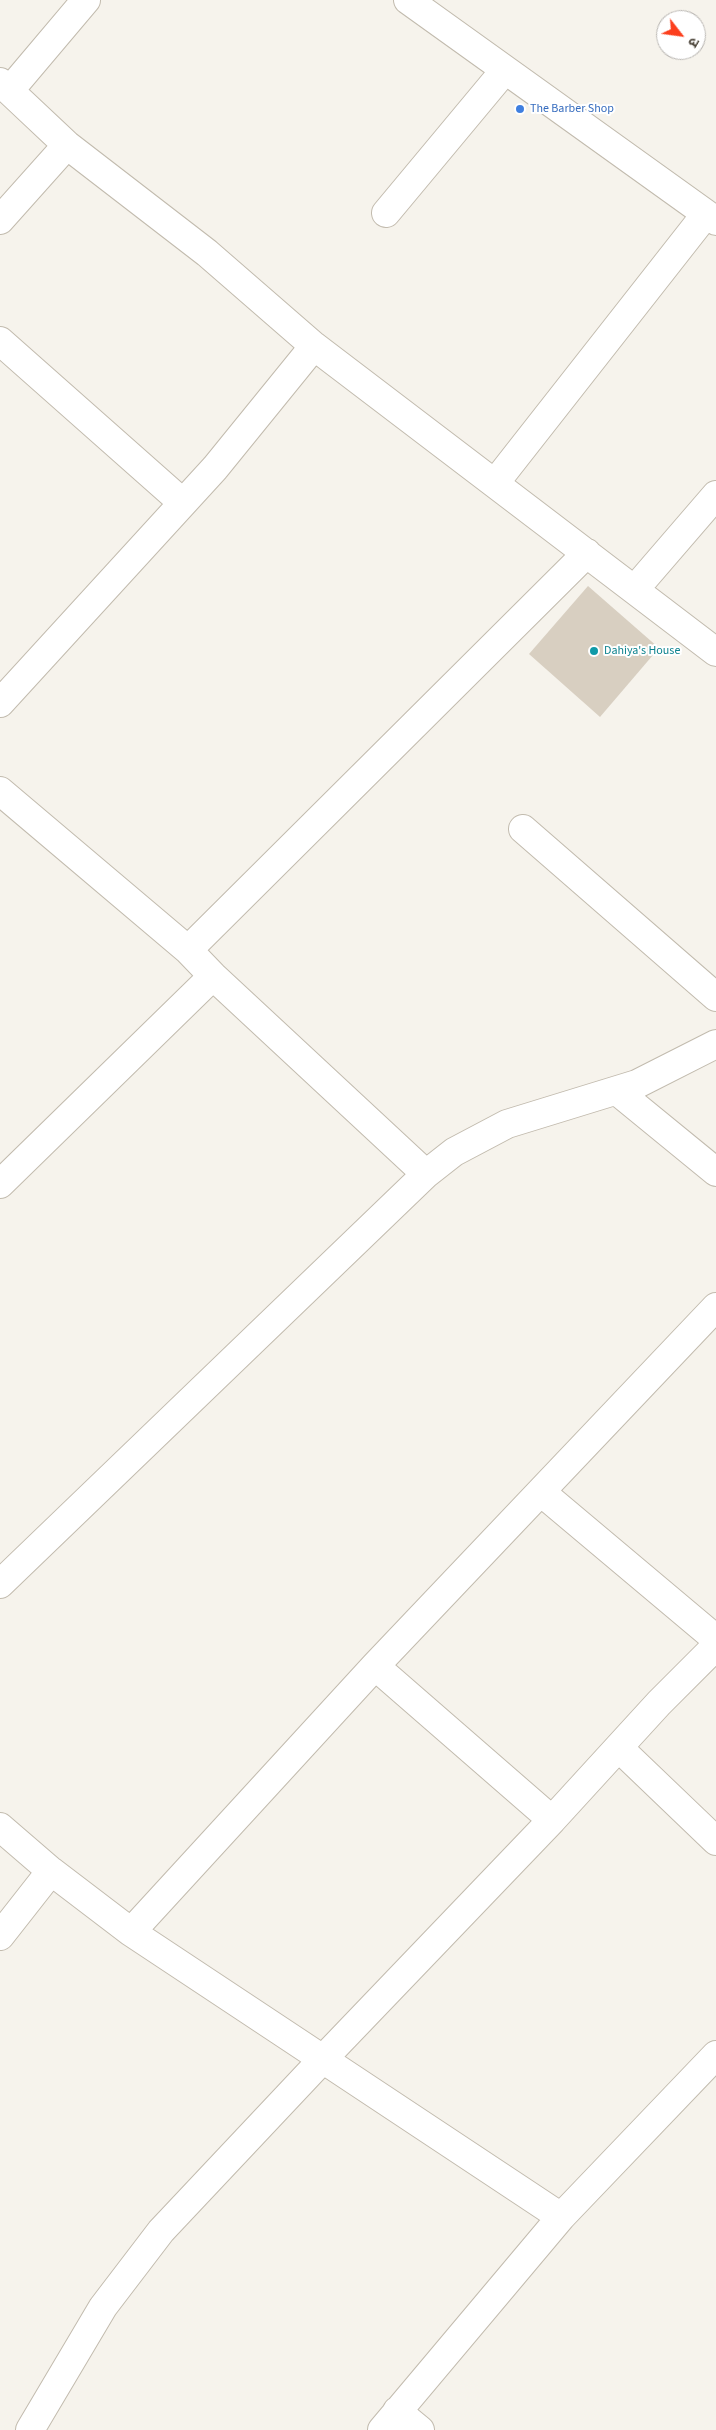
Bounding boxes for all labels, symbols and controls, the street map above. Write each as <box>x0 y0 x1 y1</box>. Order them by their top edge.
north arrow <box>656 10 706 60</box>
text: उ <box>682 33 704 51</box>
place label: The Barber Shop <box>530 102 614 116</box>
marker: The Barber Shop <box>514 103 526 115</box>
place label: Dahiya's House <box>604 644 680 658</box>
marker: Dahiya's House <box>588 645 600 657</box>

